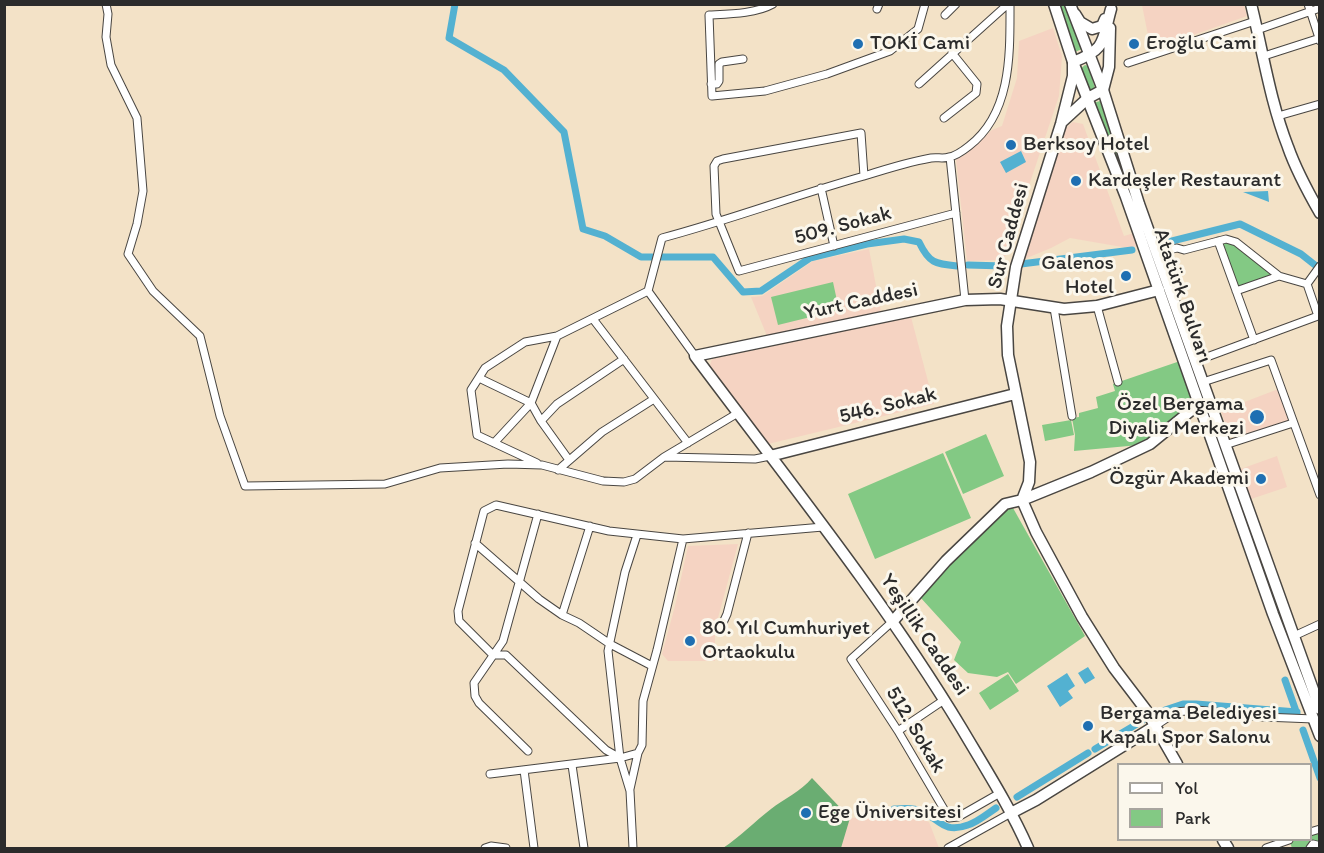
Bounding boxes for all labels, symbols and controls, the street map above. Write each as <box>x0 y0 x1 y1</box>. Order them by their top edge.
place label: TOKİ Cami <box>870 31 970 57</box>
place label: Eroğlu Cami <box>1146 31 1257 57</box>
marker: TOKİ Cami <box>851 37 865 51</box>
marker: Eroğlu Cami <box>1127 37 1141 51</box>
place label: Berksoy Hotel <box>1023 132 1149 158</box>
marker: Berksoy Hotel <box>1004 138 1018 152</box>
place label: Kardeşler Restaurant <box>1088 168 1281 194</box>
marker: Kardeşler Restaurant <box>1069 174 1083 188</box>
street label: Sur Caddesi <box>983 180 1035 292</box>
street label: 509. Sokak <box>792 201 894 251</box>
street label: Atatürk Bulvarı <box>1147 225 1217 367</box>
place label: Galenos Hotel <box>1041 251 1114 301</box>
marker: Galenos Hotel <box>1119 269 1133 283</box>
street label: Yurt Caddesi <box>802 278 920 326</box>
street label: 546. Sokak <box>837 382 939 430</box>
place label: Özel Bergama Diyaliz Merkezi <box>1108 392 1244 442</box>
marker: Özel Bergama Diyaliz Merkezi <box>1248 408 1266 426</box>
place label: Özgür Akademi <box>1109 466 1249 492</box>
marker: Özgür Akademi <box>1254 472 1268 486</box>
street label: Yeşillik Caddesi <box>874 569 974 701</box>
place label: 80. Yıl Cumhuriyet Ortaokulu <box>702 616 870 666</box>
marker: 80. Yıl Cumhuriyet Ortaokulu <box>683 634 697 648</box>
street label: 512. Sokak <box>879 682 951 778</box>
place label: Bergama Belediyesi Kapalı Spor Salonu <box>1100 701 1277 751</box>
marker: Bergama Belediyesi Kapalı Spor Salonu <box>1081 719 1095 733</box>
legend <box>1117 763 1312 841</box>
text: Yol <box>1175 777 1198 799</box>
place label: Ege Üniversitesi <box>818 800 962 826</box>
marker: Ege Üniversitesi <box>799 806 813 820</box>
text: Park <box>1175 807 1210 829</box>

